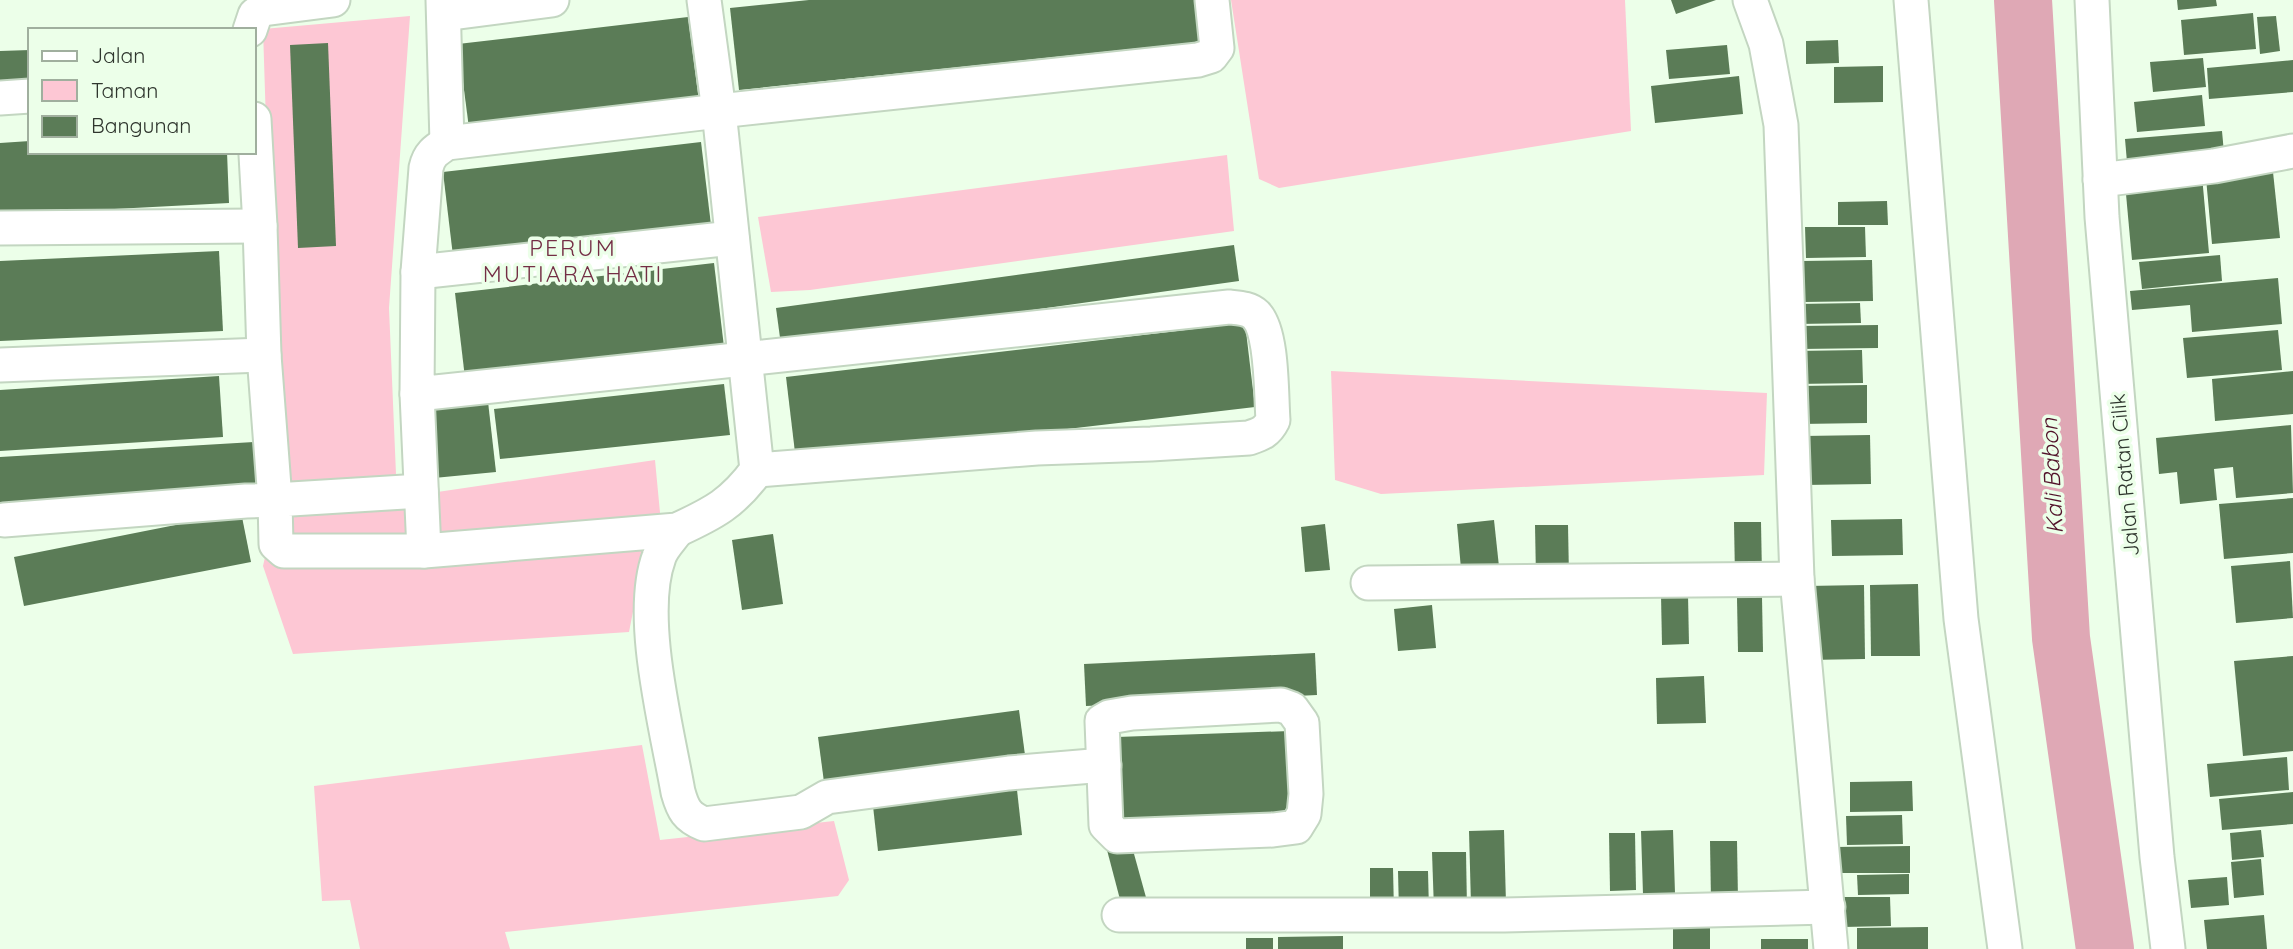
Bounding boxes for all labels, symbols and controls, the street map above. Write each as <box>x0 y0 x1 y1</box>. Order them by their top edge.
legend <box>28 28 256 154</box>
text: Jalan <box>91 42 145 68</box>
text: Taman <box>91 77 158 103</box>
text: Bangunan <box>91 112 191 138</box>
district label: PERUM MUTIARA HATI <box>483 233 663 288</box>
street label: Jalan Ratan Cilik <box>2104 392 2144 558</box>
water label: Kali Babon <box>2034 417 2069 535</box>

